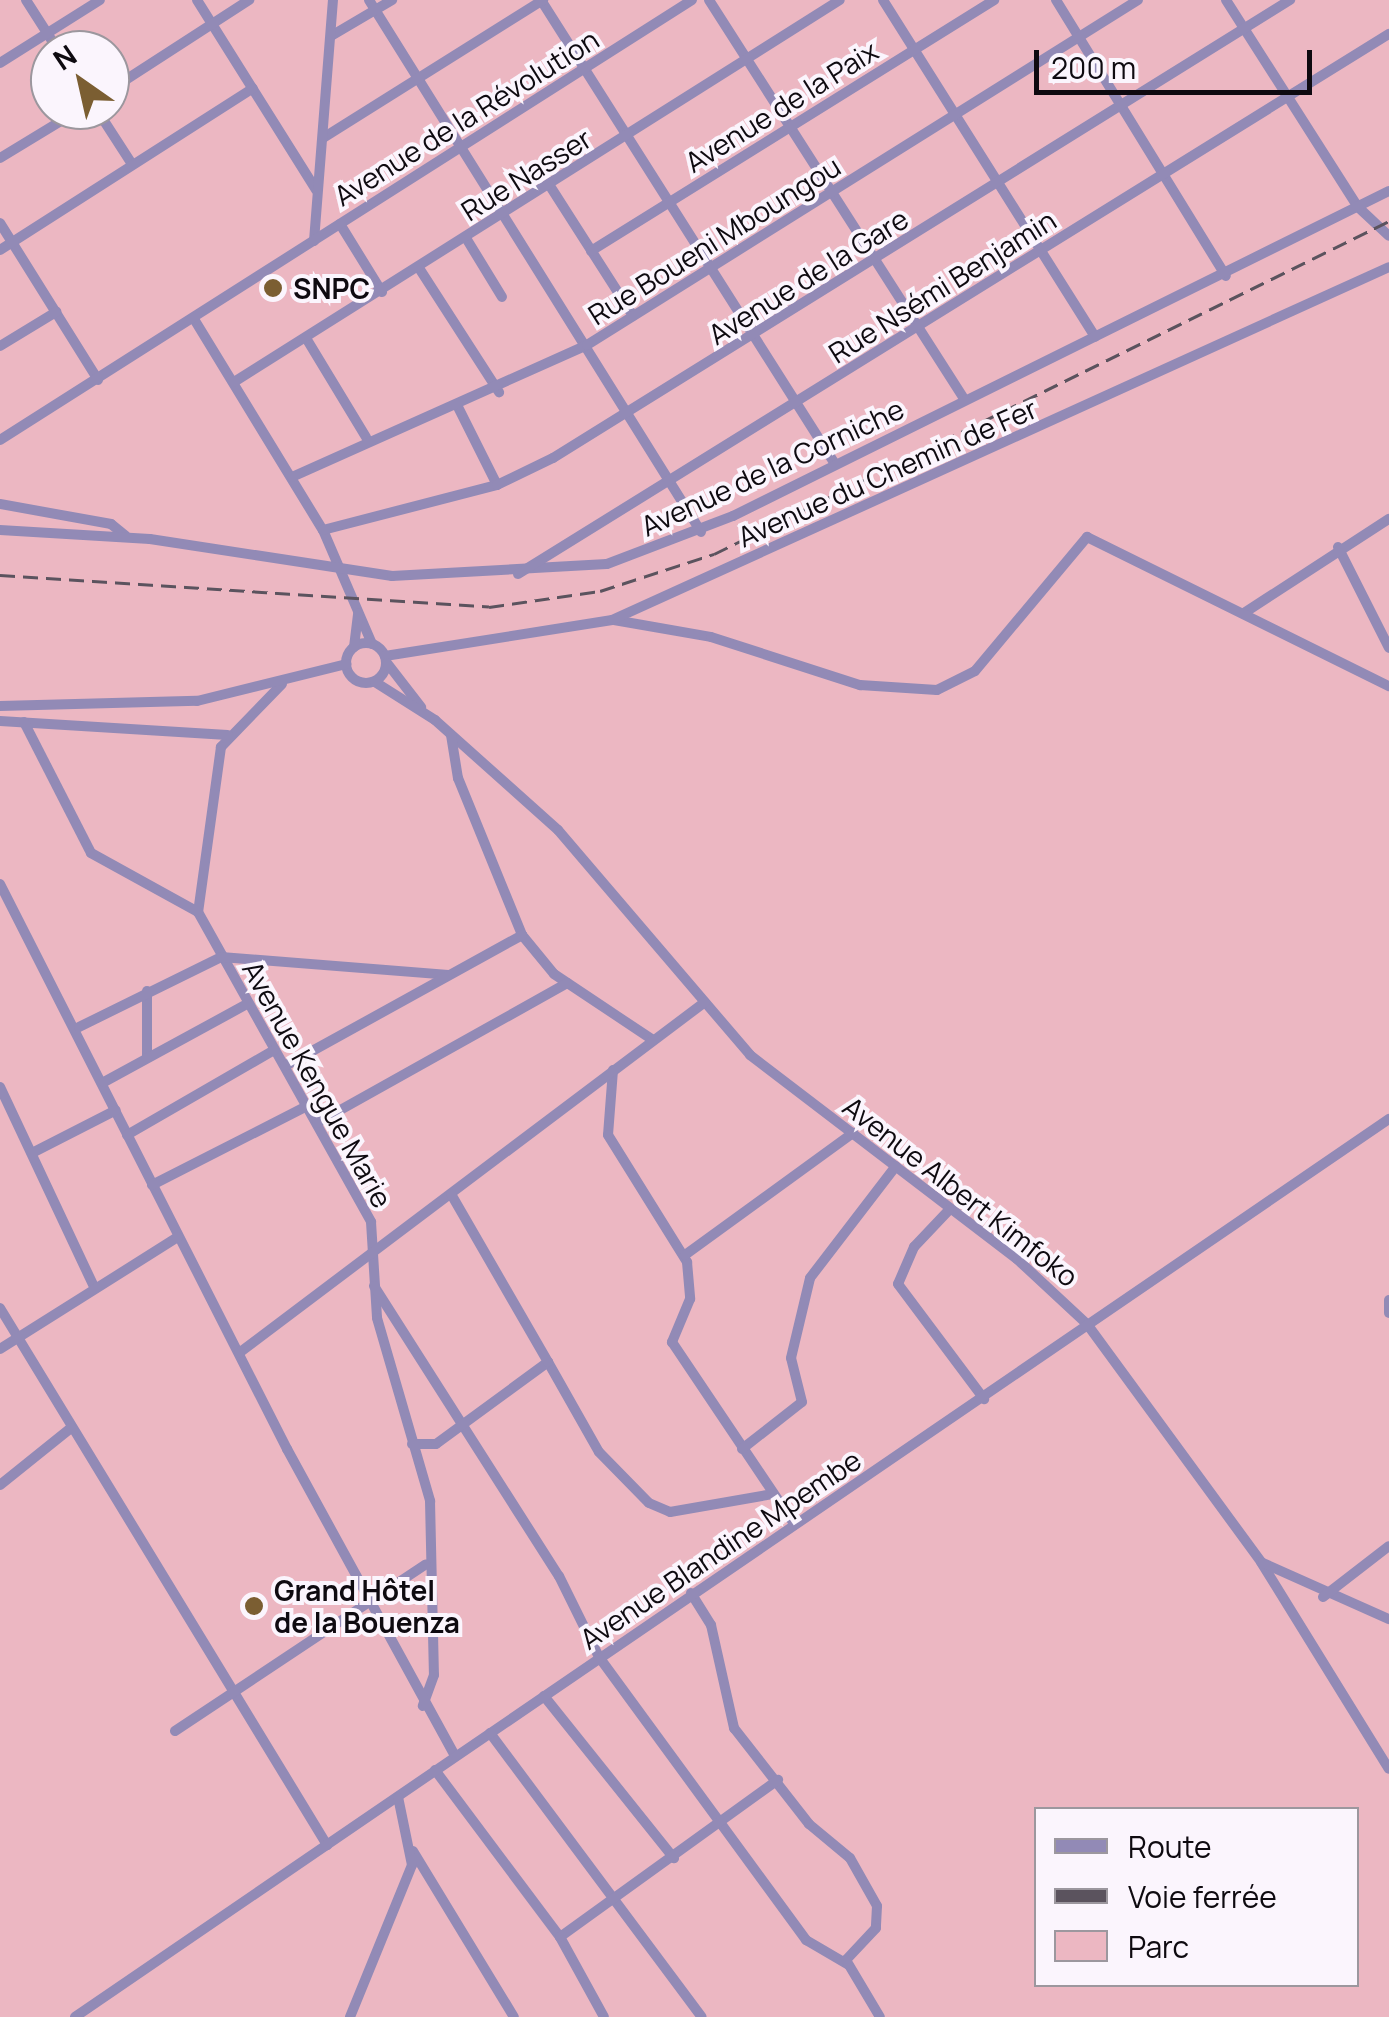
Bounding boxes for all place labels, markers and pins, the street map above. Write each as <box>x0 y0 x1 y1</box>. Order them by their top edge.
place label: SNPC <box>293 271 370 305</box>
marker: SNPC <box>262 277 284 299</box>
place label: Grand Hôtel de la Bouenza <box>274 1573 460 1639</box>
marker: Grand Hôtel de la Bouenza <box>243 1595 265 1617</box>

